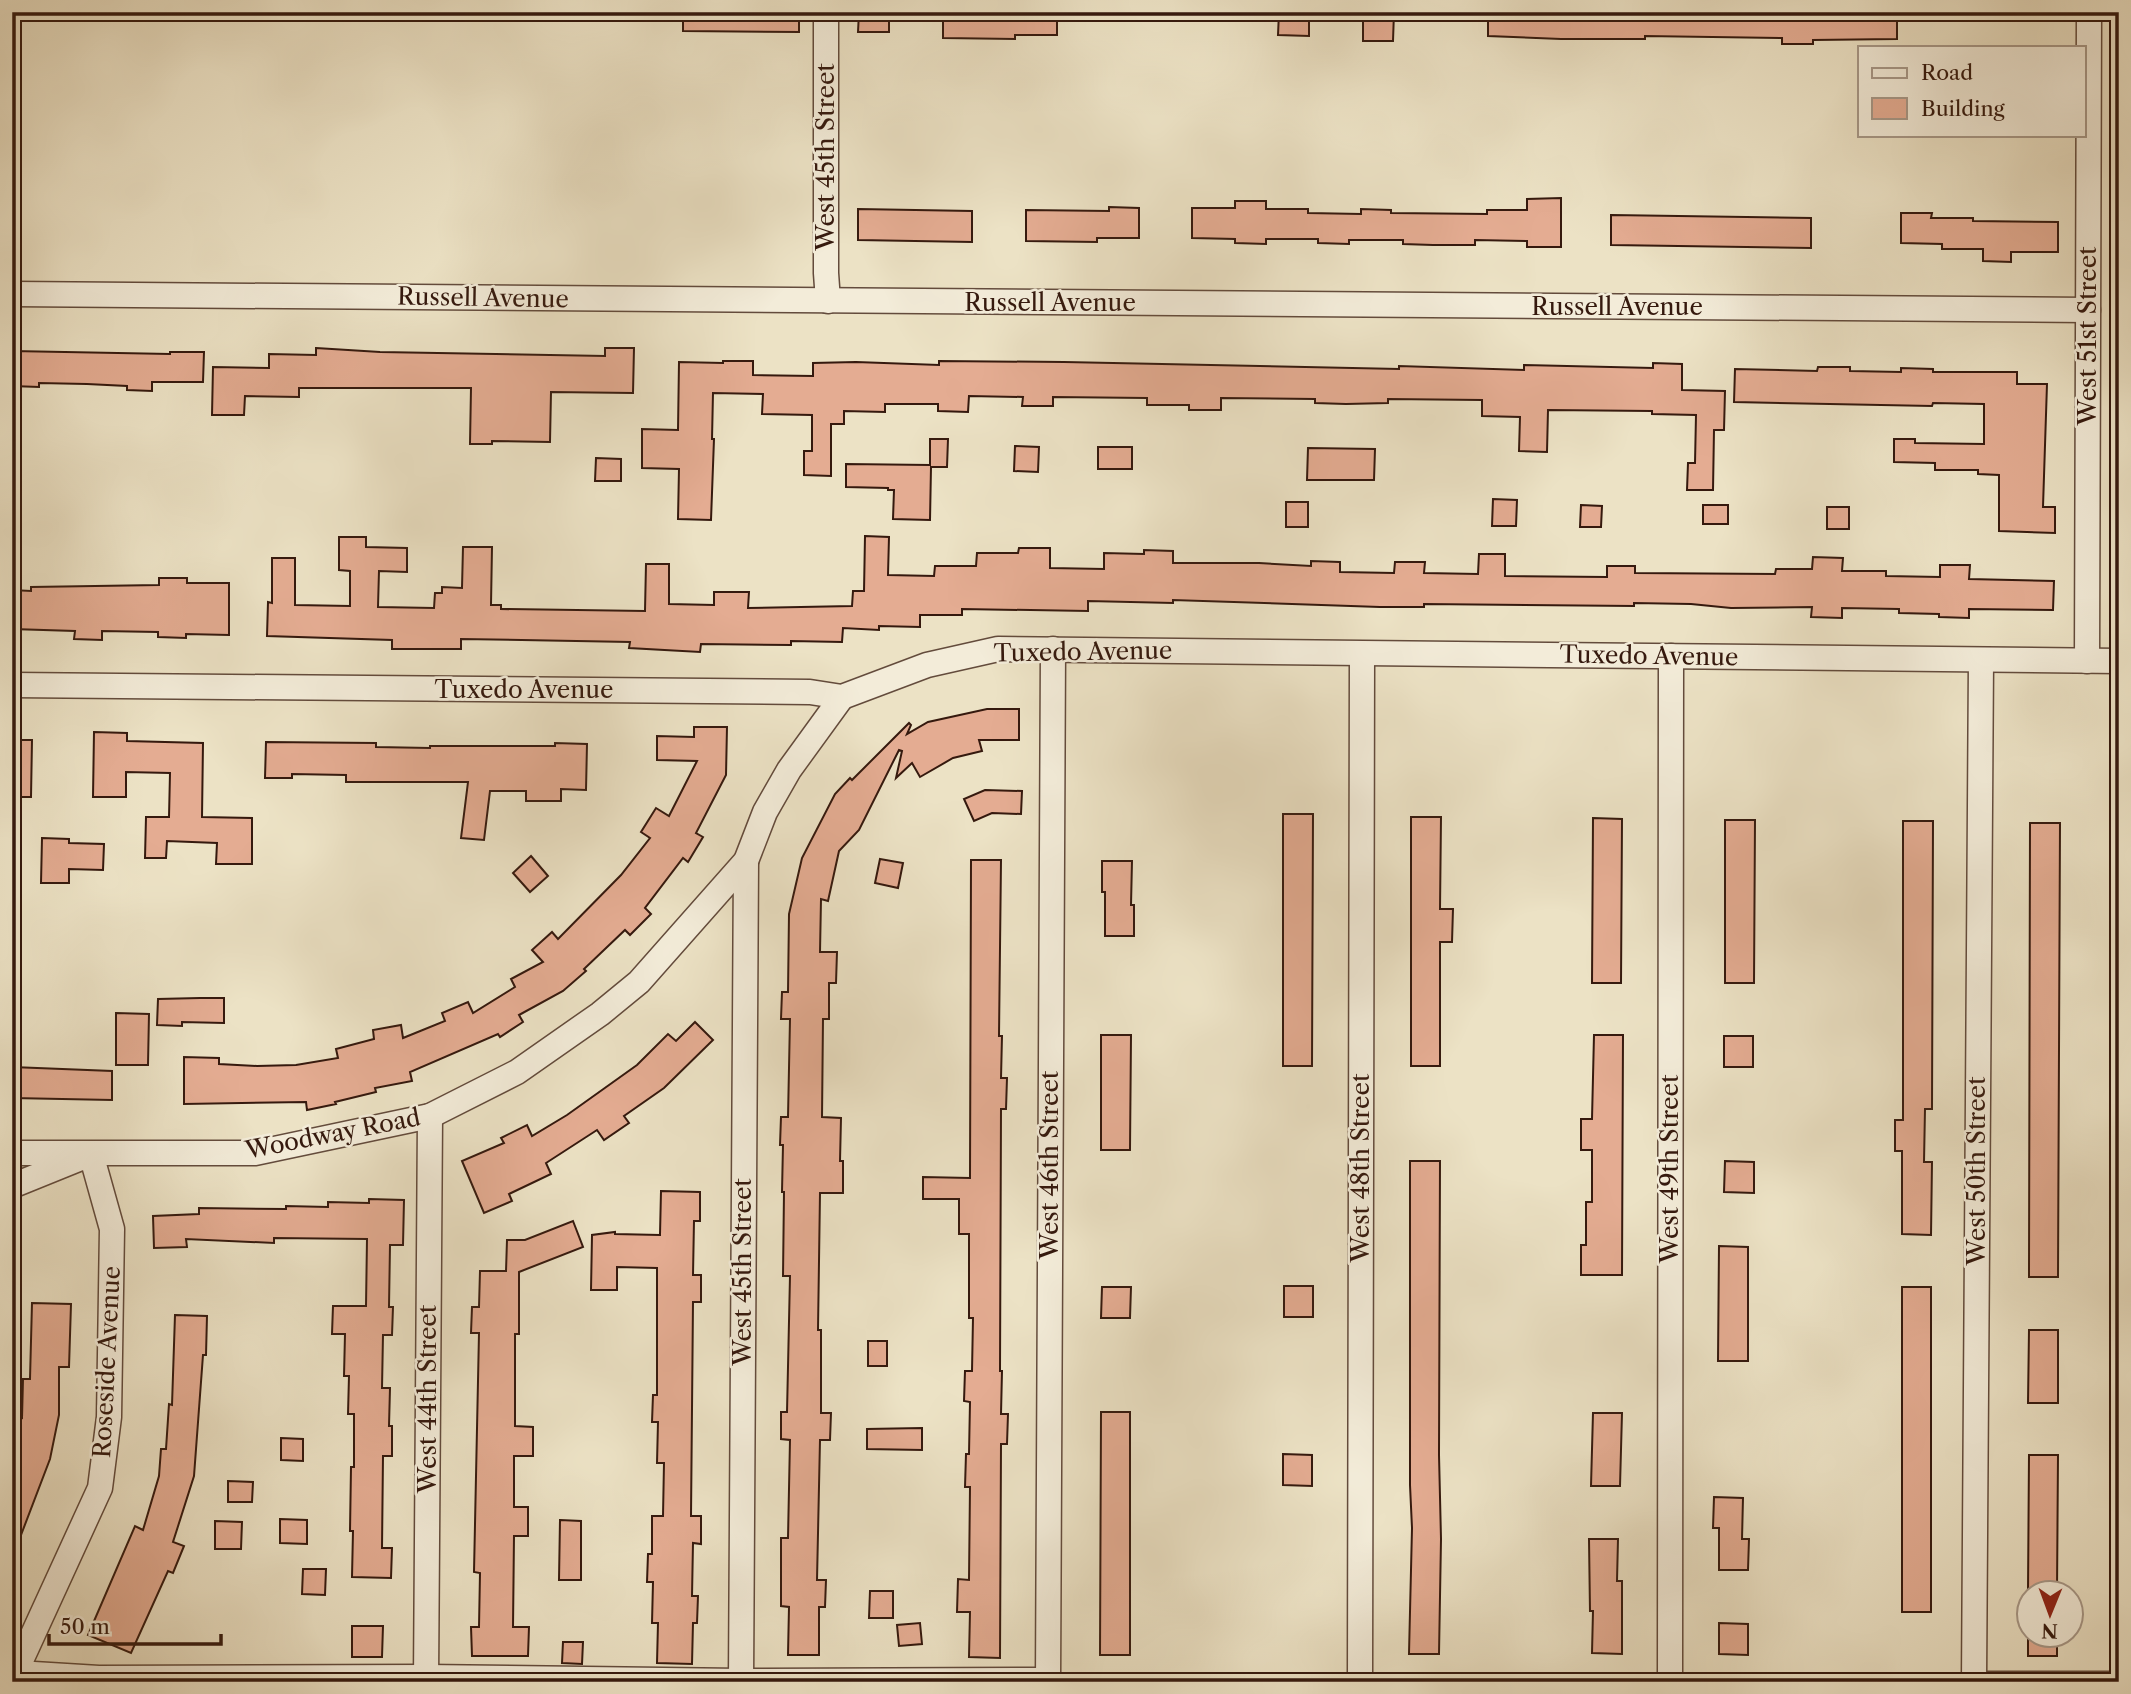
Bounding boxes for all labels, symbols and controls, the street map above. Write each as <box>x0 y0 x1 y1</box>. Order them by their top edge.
legend <box>1858 46 2086 136</box>
text: Road <box>1921 60 1973 85</box>
street label: West 45th Street <box>811 63 840 252</box>
text: Building <box>1921 96 2006 121</box>
street label: West 51st Street <box>2073 246 2102 427</box>
street label: Russell Avenue <box>397 282 569 313</box>
street label: Russell Avenue <box>964 288 1136 317</box>
street label: Russell Avenue <box>1531 292 1703 321</box>
street label: Tuxedo Avenue <box>993 635 1173 668</box>
street label: Tuxedo Avenue <box>1559 639 1739 672</box>
street label: Tuxedo Avenue <box>435 675 613 704</box>
street label: West 46th Street <box>1035 1070 1064 1260</box>
street label: West 48th Street <box>1346 1073 1375 1263</box>
street label: West 49th Street <box>1655 1074 1684 1264</box>
street label: West 50th Street <box>1962 1076 1991 1267</box>
street label: Woodway Road <box>242 1102 423 1165</box>
street label: West 45th Street <box>728 1178 757 1367</box>
street label: Roseside Avenue <box>87 1265 126 1459</box>
street label: West 44th Street <box>413 1304 442 1494</box>
north arrow <box>2016 1578 2086 1648</box>
scale bar <box>49 1603 220 1647</box>
text: 50 m <box>60 1614 110 1639</box>
text: N <box>2041 1619 2058 1642</box>

